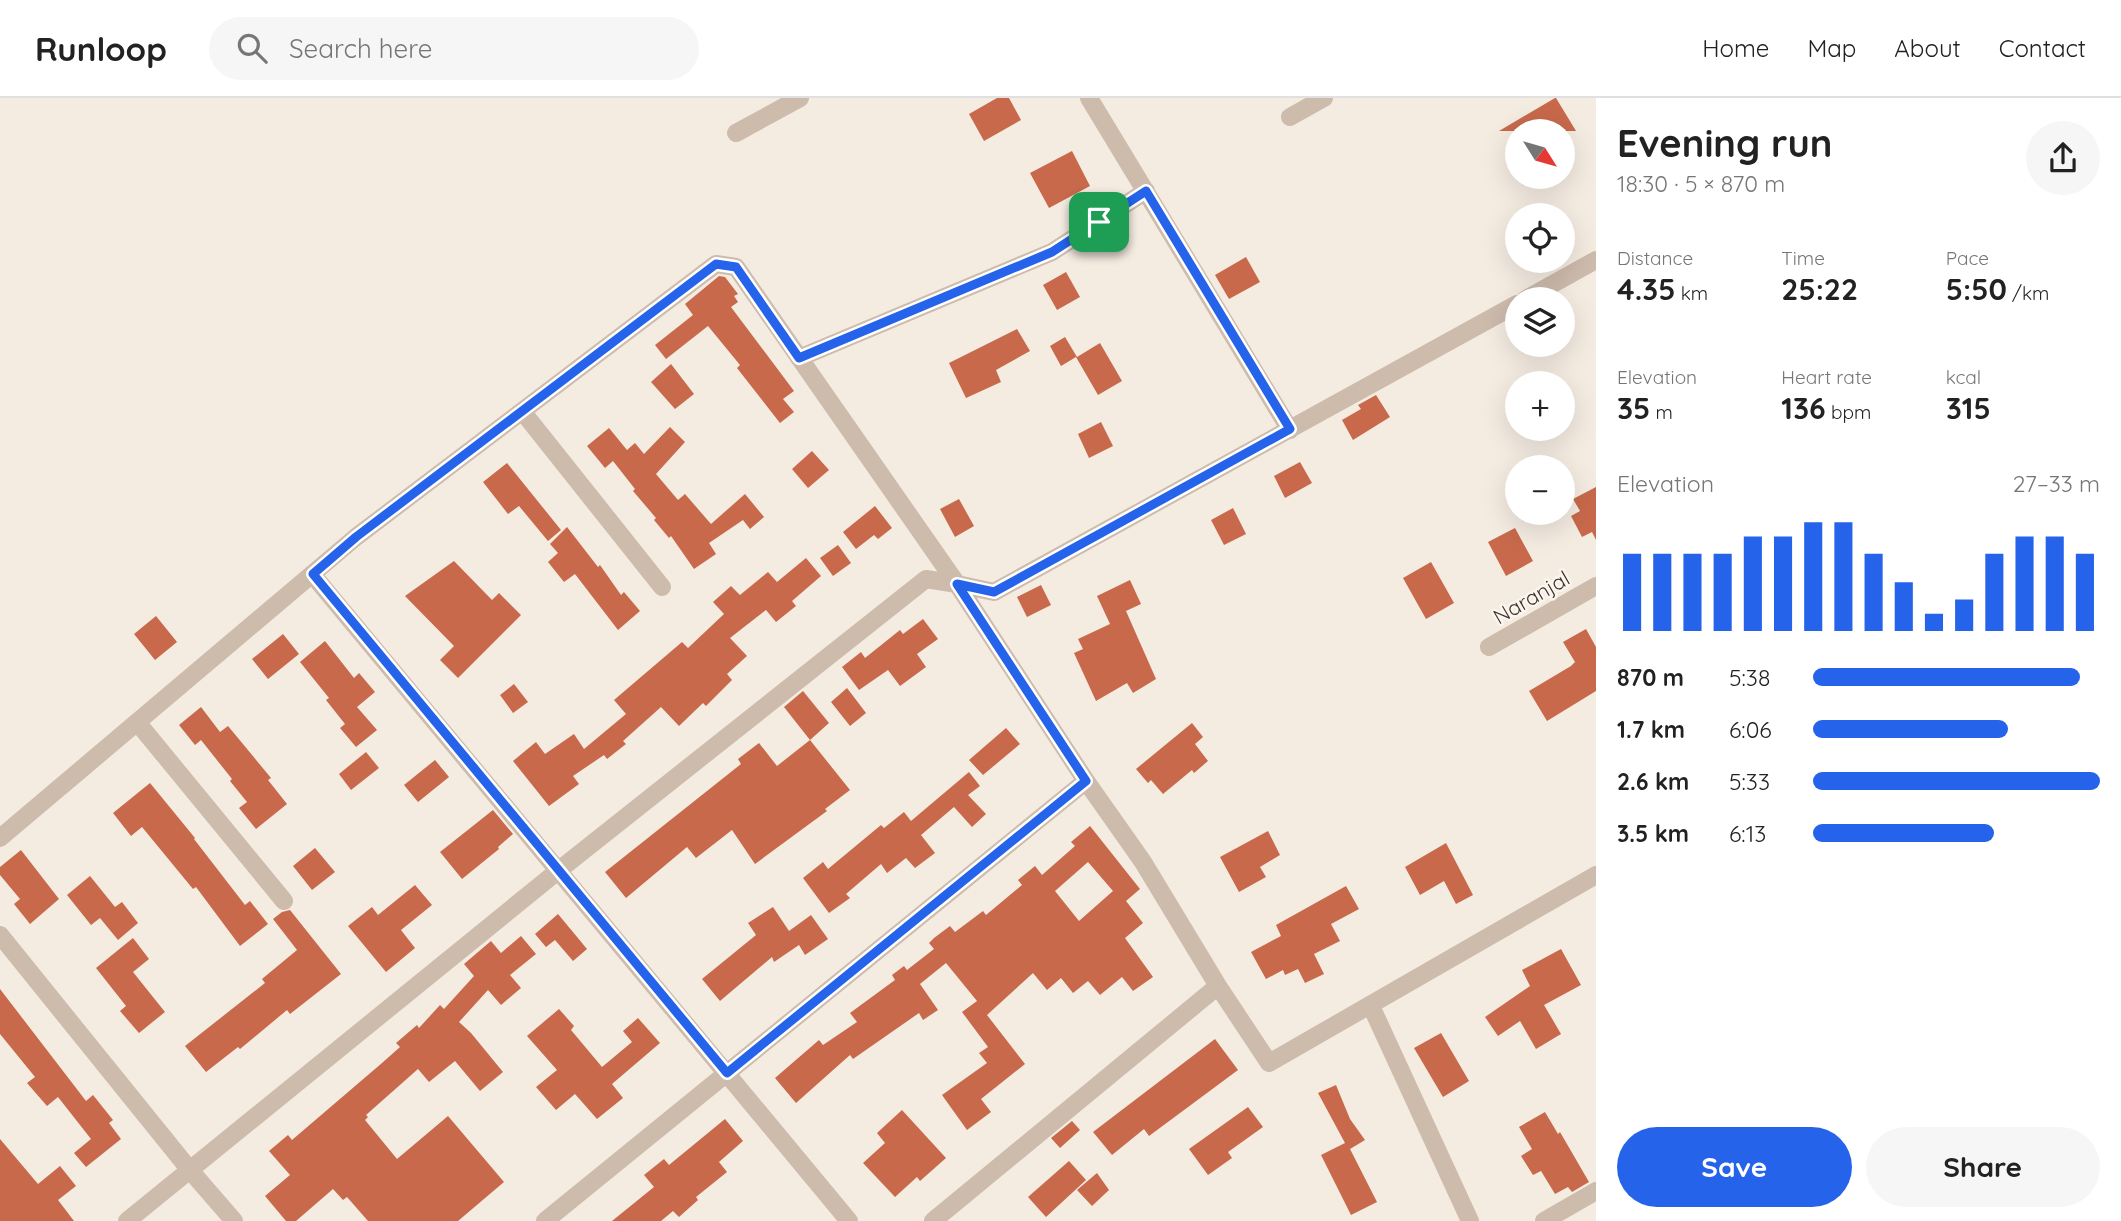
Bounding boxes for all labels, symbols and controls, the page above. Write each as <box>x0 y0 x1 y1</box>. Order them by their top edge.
search box <box>209 17 699 80</box>
text: Runloop <box>35 28 167 69</box>
icon: search <box>233 29 271 67</box>
text: Search here <box>289 32 432 65</box>
text: Home <box>1702 33 1769 63</box>
text: Map <box>1807 33 1856 63</box>
text: About <box>1894 33 1961 63</box>
text: Contact <box>1999 33 2086 63</box>
north arrow <box>1505 119 1575 189</box>
map controls <box>1505 119 1575 525</box>
text: Evening run <box>1617 119 1832 167</box>
button: share <box>2026 121 2100 195</box>
text: 18:30 · 5 × 870 m <box>1617 169 1785 198</box>
pin <box>1069 192 1129 252</box>
icon: arrive <box>1080 203 1118 241</box>
button: locate <box>1505 203 1575 273</box>
text: Distance <box>1617 246 1693 270</box>
text: Time <box>1781 246 1825 270</box>
text: Pace <box>1946 246 1989 270</box>
text: 4.35 <box>1617 270 1676 308</box>
text: 25:22 <box>1781 270 1858 308</box>
text: 5:50 <box>1946 270 2007 308</box>
text: km <box>1676 281 1708 305</box>
text: /km <box>2007 281 2049 305</box>
button: layers <box>1505 287 1575 357</box>
text: Elevation <box>1617 365 1697 389</box>
text: Heart rate <box>1781 365 1872 389</box>
text: kcal <box>1946 365 1981 389</box>
button: + <box>1505 371 1575 441</box>
text: 35 <box>1617 389 1650 427</box>
text: 136 <box>1781 389 1826 427</box>
text: 315 <box>1946 389 1991 427</box>
text: m <box>1650 400 1673 424</box>
text: bpm <box>1826 400 1871 424</box>
button: − <box>1505 455 1575 525</box>
text: Elevation <box>1617 469 1714 498</box>
text: 27–33 m <box>2013 469 2100 498</box>
street label: Naranjal <box>1488 565 1574 629</box>
text: 870 m <box>1617 663 1684 692</box>
text: 5:38 <box>1729 663 1770 692</box>
text: 1.7 km <box>1617 715 1685 744</box>
text: 6:06 <box>1729 715 1772 744</box>
text: 2.6 km <box>1617 767 1689 796</box>
text: 5:33 <box>1729 767 1770 796</box>
text: 3.5 km <box>1617 819 1689 848</box>
text: 6:13 <box>1729 819 1766 848</box>
button: Save <box>1617 1127 1852 1207</box>
button: Share <box>1866 1127 2100 1207</box>

